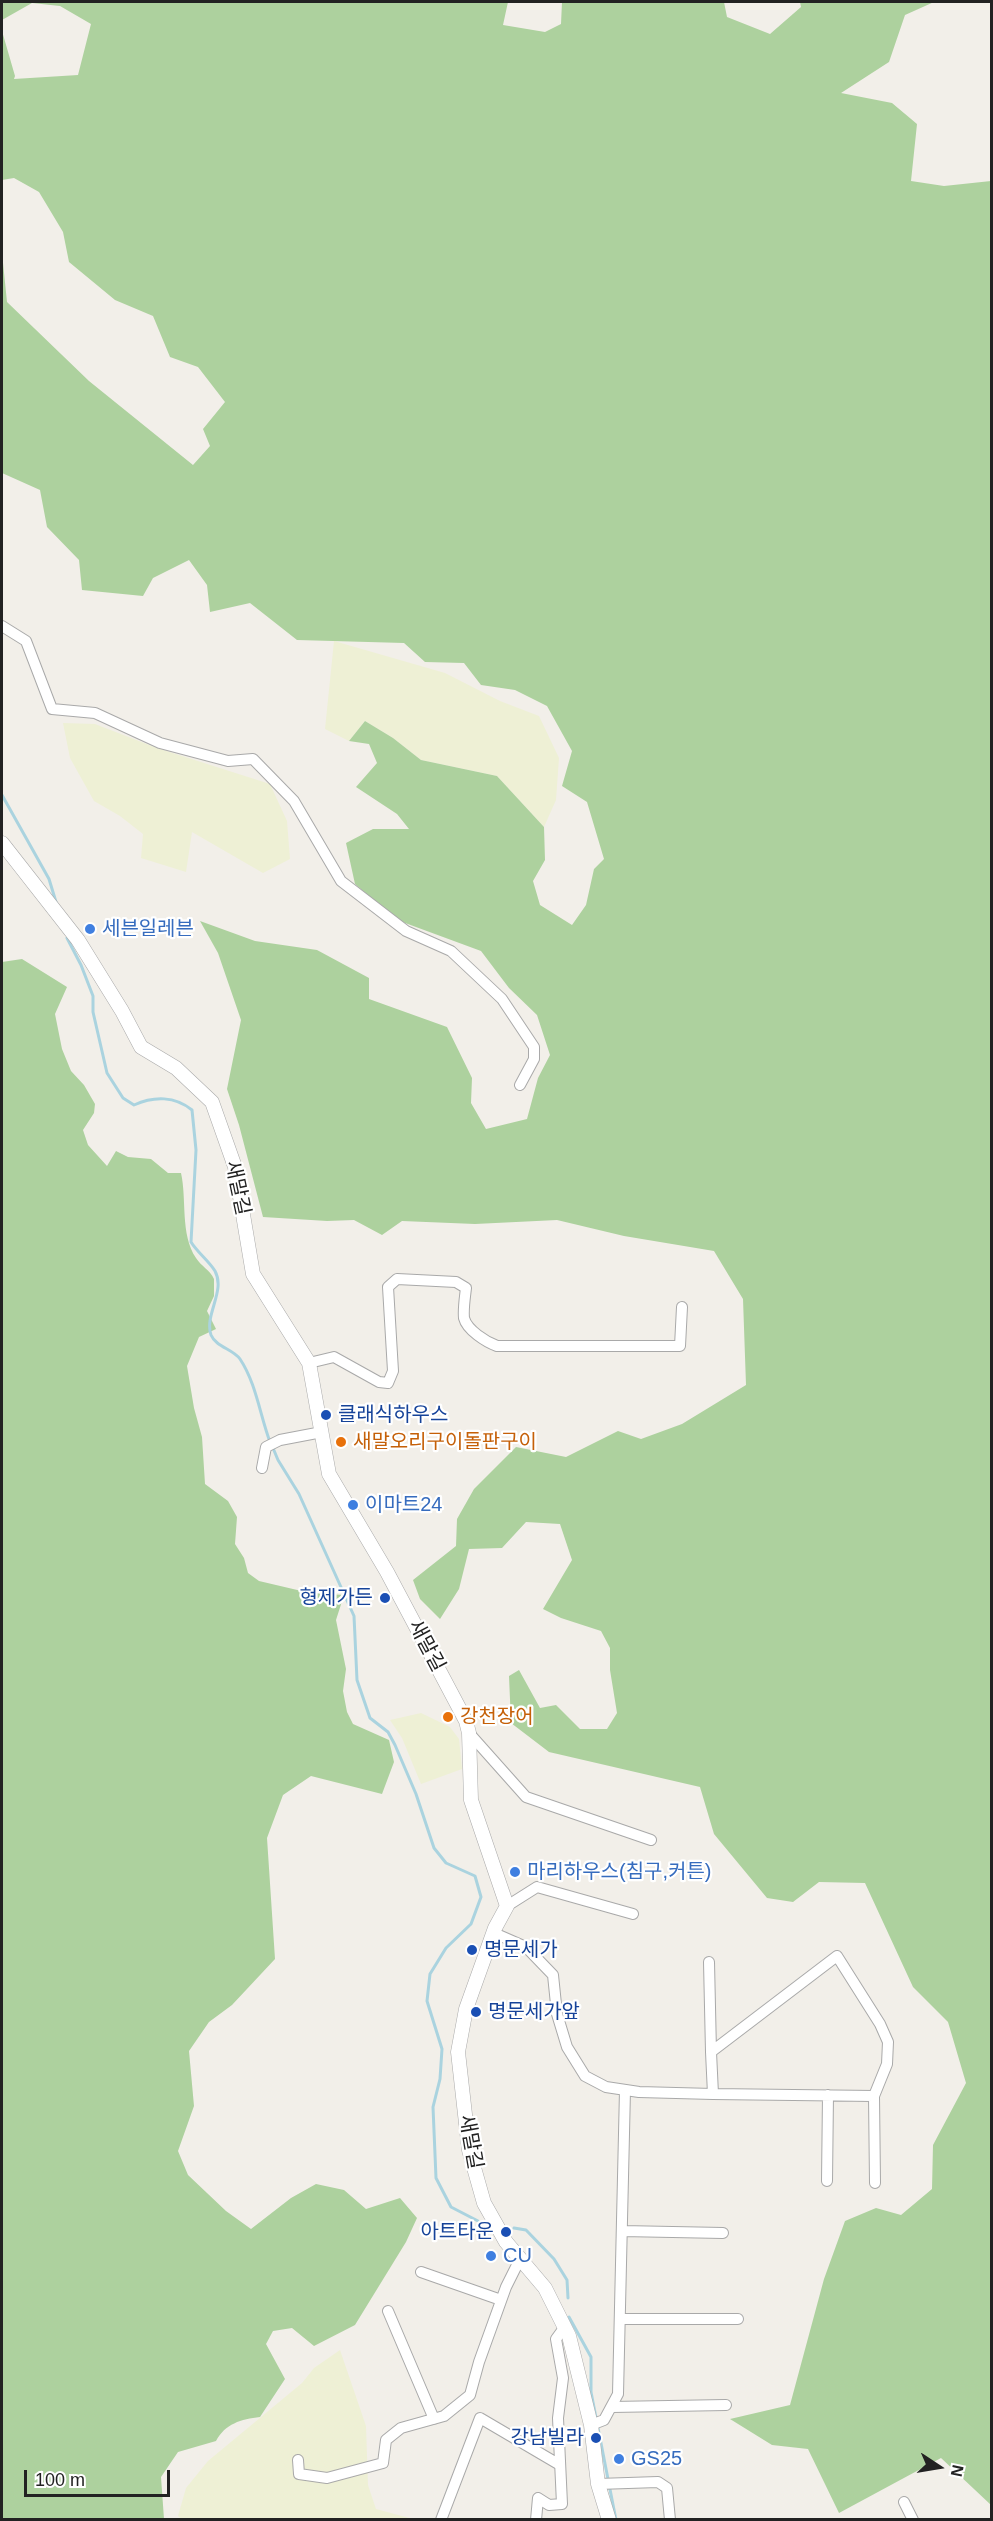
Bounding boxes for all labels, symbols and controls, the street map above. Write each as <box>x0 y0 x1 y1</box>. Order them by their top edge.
place label: 세븐일레븐 <box>102 917 194 941</box>
marker: 세븐일레븐 <box>83 922 97 936</box>
street label: 새말길 <box>220 1159 254 1217</box>
place label: 클래식하우스 <box>338 1403 448 1427</box>
marker: 클래식하우스 <box>319 1408 333 1422</box>
place label: 새말오리구이돌판구이 <box>353 1430 537 1454</box>
marker: 새말오리구이돌판구이 <box>334 1435 348 1449</box>
place label: 이마트24 <box>365 1493 442 1517</box>
marker: 이마트24 <box>346 1498 360 1512</box>
place label: 형제가든 <box>299 1586 373 1610</box>
marker: 형제가든 <box>378 1591 392 1605</box>
street label: 새말길 <box>402 1616 450 1676</box>
place label: 강천장어 <box>460 1705 534 1729</box>
marker: 강천장어 <box>441 1710 455 1724</box>
place label: 마리하우스(침구,커튼) <box>527 1860 711 1884</box>
marker: 마리하우스(침구,커튼) <box>508 1865 522 1879</box>
place label: 명문세가 <box>484 1938 558 1962</box>
marker: 명문세가 <box>465 1943 479 1957</box>
place label: 명문세가앞 <box>488 2000 580 2024</box>
marker: 명문세가앞 <box>469 2005 483 2019</box>
street label: 새말길 <box>453 2113 487 2171</box>
place label: 아트타운 <box>420 2220 494 2244</box>
marker: 아트타운 <box>499 2225 513 2239</box>
place label: CU <box>503 2244 532 2268</box>
marker: CU <box>484 2249 498 2263</box>
place label: 강남빌라 <box>510 2426 584 2450</box>
marker: 강남빌라 <box>589 2431 603 2445</box>
north arrow <box>909 2437 969 2497</box>
place label: GS25 <box>631 2447 682 2471</box>
marker: GS25 <box>612 2452 626 2466</box>
scale bar <box>27 2458 172 2496</box>
text: N <box>948 2463 967 2478</box>
text: 100 m <box>35 2470 85 2490</box>

